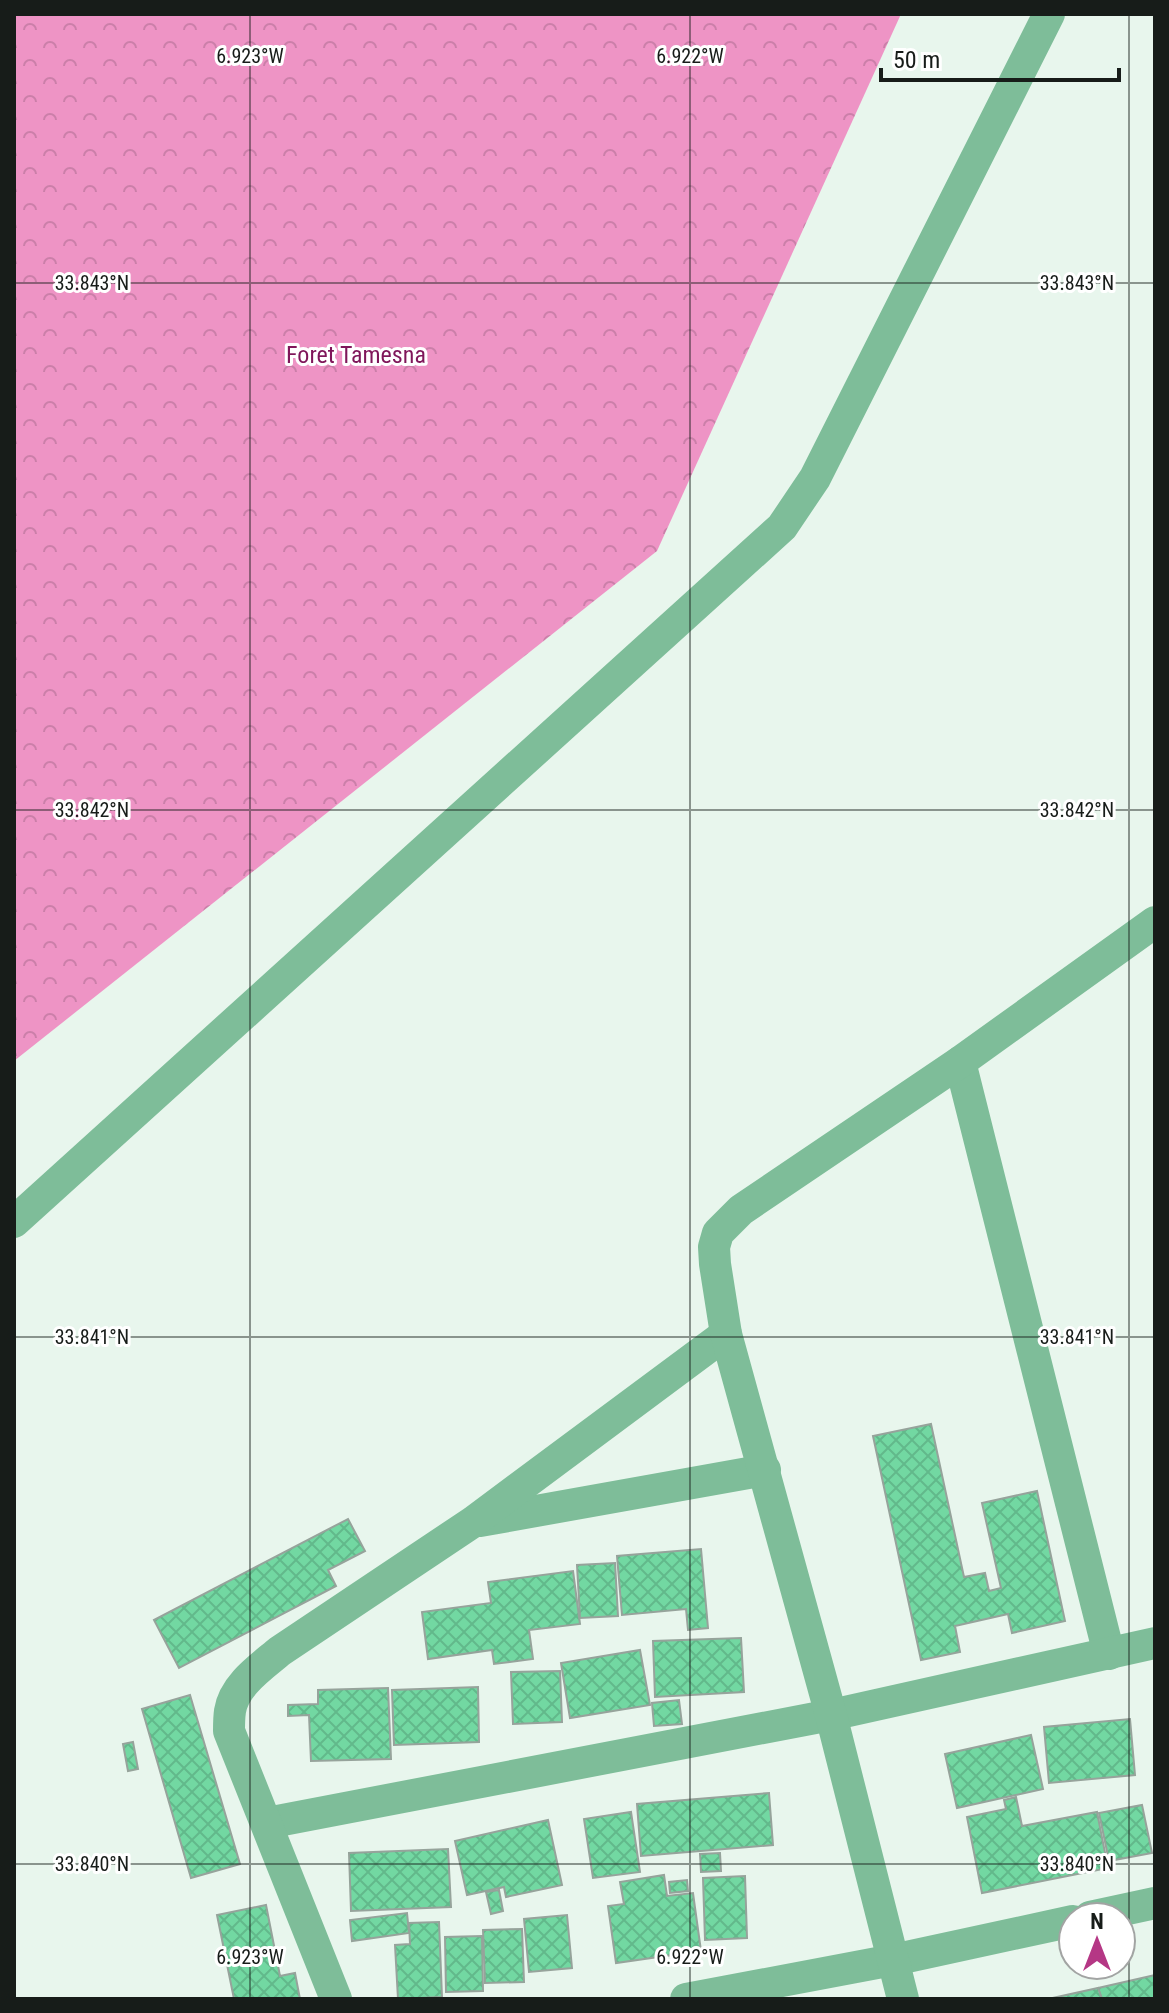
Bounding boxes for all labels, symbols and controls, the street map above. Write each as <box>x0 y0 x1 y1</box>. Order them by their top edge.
scale bar <box>881 32 1119 82</box>
text: 6.923°W <box>216 44 284 68</box>
text: 6.922°W <box>656 44 724 68</box>
text: 50 m <box>893 46 940 74</box>
text: 33.843°N <box>55 271 129 295</box>
text: 33.843°N <box>1040 271 1114 295</box>
park label: Foret Tamesna <box>286 341 426 369</box>
text: 33.842°N <box>55 798 129 822</box>
text: 33.842°N <box>1040 798 1114 822</box>
text: 33.841°N <box>55 1325 129 1349</box>
text: 33.841°N <box>1040 1325 1114 1349</box>
text: 33.840°N <box>55 1852 129 1876</box>
text: 33.840°N <box>1040 1852 1114 1876</box>
north arrow <box>1057 1901 1137 1981</box>
text: N <box>1090 1909 1104 1934</box>
text: 6.923°W <box>216 1945 284 1969</box>
text: 6.922°W <box>656 1945 724 1969</box>

